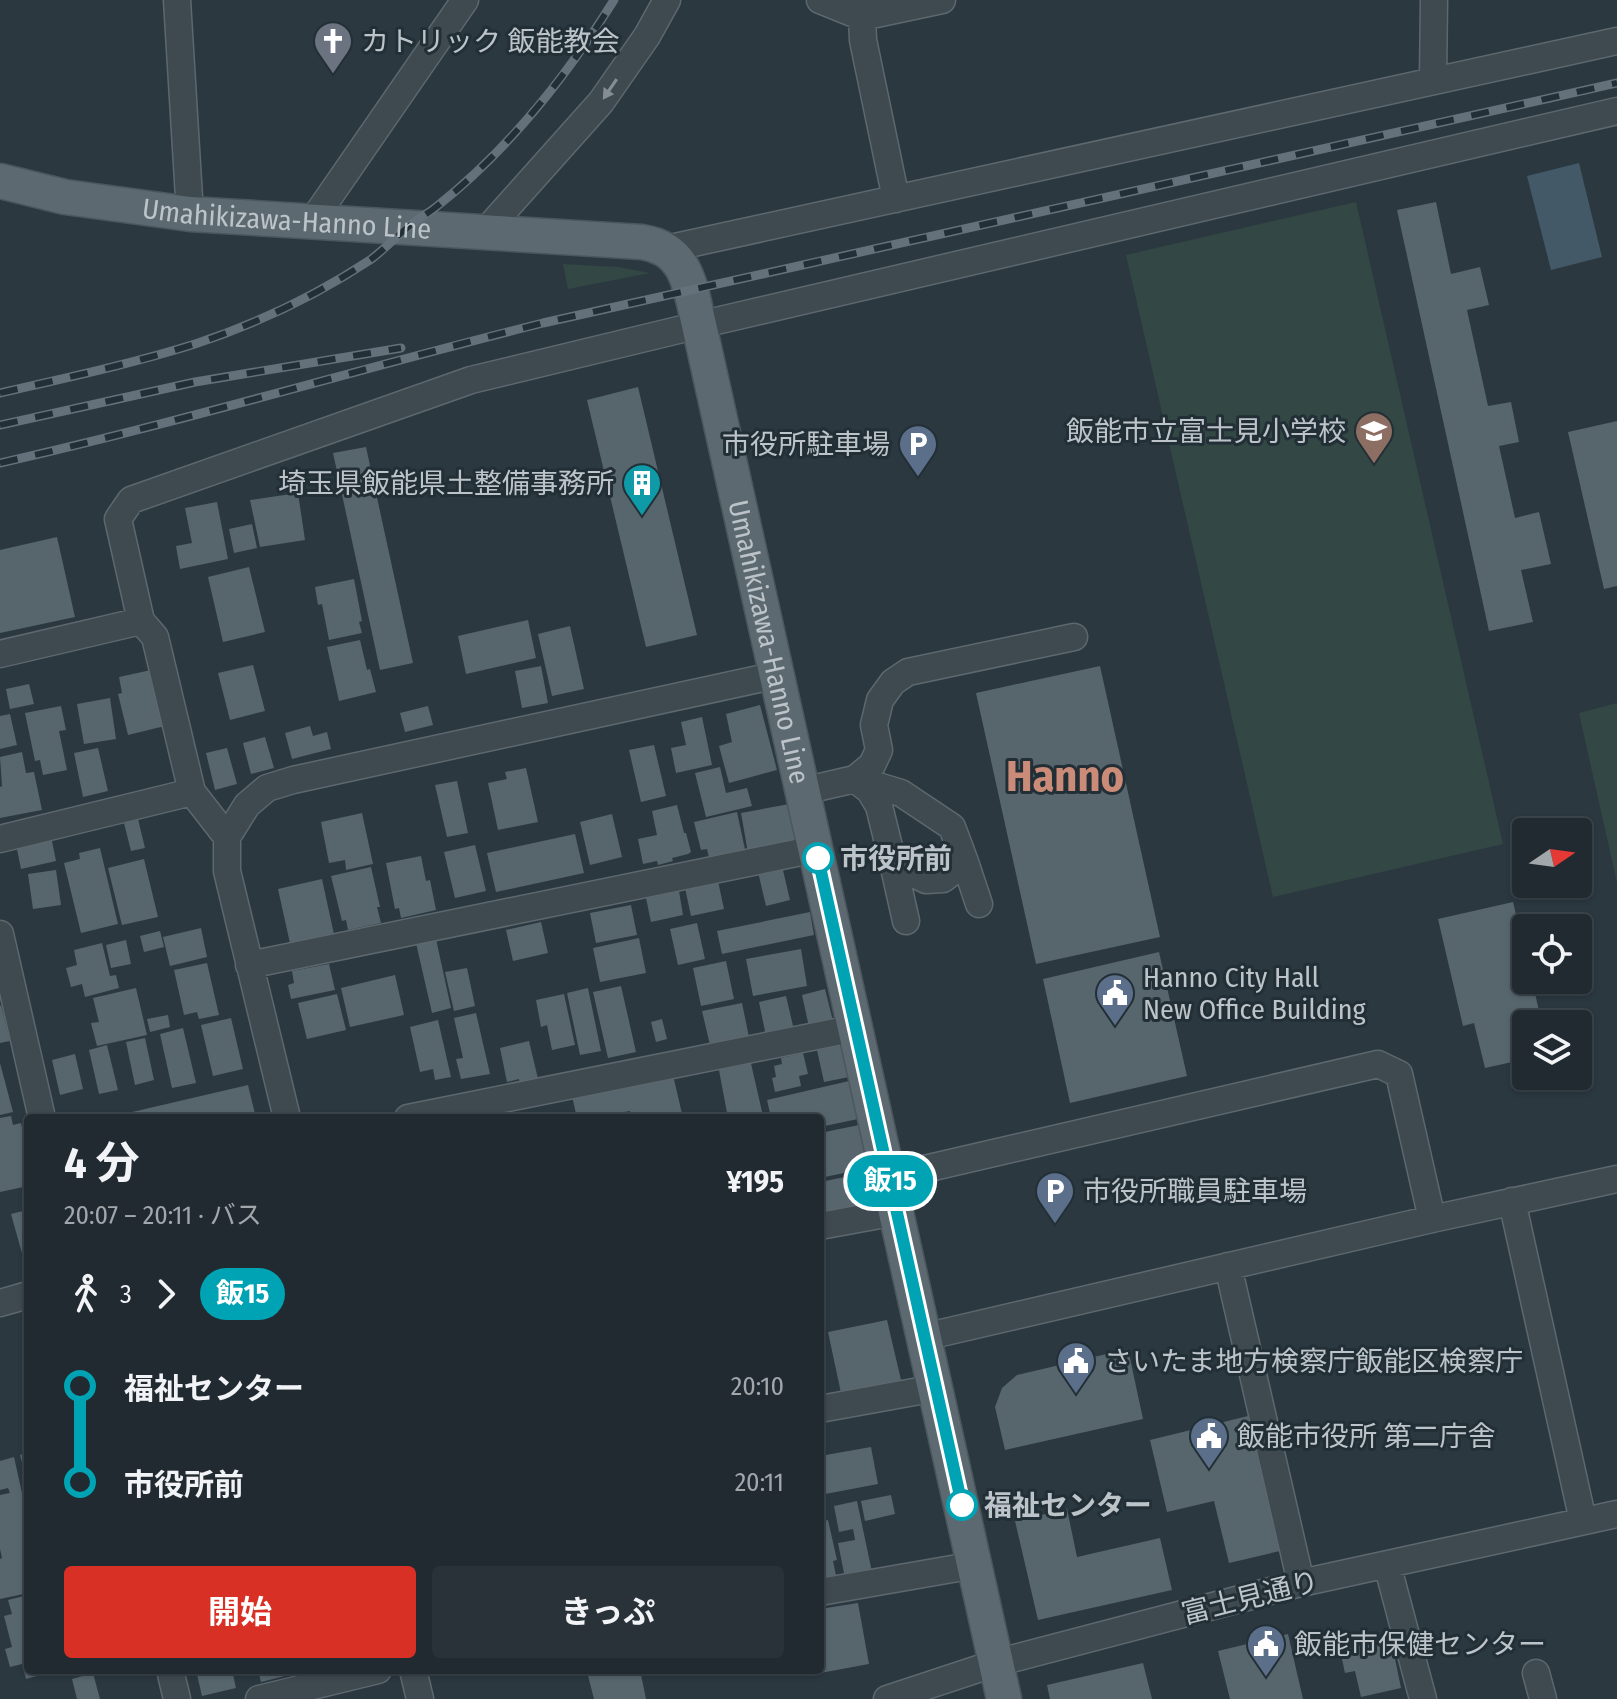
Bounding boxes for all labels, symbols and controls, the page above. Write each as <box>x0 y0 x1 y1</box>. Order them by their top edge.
church icon: カトリック 飯能教会 <box>312 20 354 75</box>
place label: カトリック 飯能教会 <box>361 25 620 58</box>
one-way arrow <box>603 79 618 100</box>
street label: Umahikizawa-Hanno Line <box>140 192 432 246</box>
school or university icon: 飯能市立富士見小学校 <box>1353 410 1395 465</box>
place label: 飯能市立富士見小学校 <box>1066 415 1346 448</box>
parking icon: 市役所駐車場 <box>897 423 939 478</box>
place label: 市役所駐車場 <box>722 428 890 461</box>
building icon: 埼玉県飯能県土整備事務所 <box>621 462 663 517</box>
place label: 埼玉県飯能県土整備事務所 <box>278 467 614 500</box>
street label: Umahikizawa-Hanno Line <box>721 497 816 787</box>
district label: Hanno <box>1006 750 1124 803</box>
north arrow <box>1512 818 1592 898</box>
map controls <box>1512 818 1592 1090</box>
place label: 市役所前 <box>840 842 952 875</box>
marker: 市役所前 <box>803 843 833 873</box>
button: locate <box>1512 914 1592 994</box>
place label: Hanno City Hall New Office Building <box>1143 961 1366 1026</box>
public building icon: Hanno City Hall New Office Building <box>1094 972 1136 1027</box>
button: layers <box>1512 1010 1592 1090</box>
text: 4 分 <box>64 1137 140 1190</box>
line badge: 飯15 <box>844 1155 936 1207</box>
text: ¥195 <box>726 1164 784 1200</box>
text: 飯15 <box>863 1164 917 1197</box>
parking icon: 市役所職員駐車場 <box>1034 1170 1076 1225</box>
place label: 市役所職員駐車場 <box>1083 1175 1307 1208</box>
text: 20:07 – 20:11 · バス <box>64 1200 262 1231</box>
icon: walk <box>64 1272 108 1316</box>
icon: forward <box>144 1272 188 1316</box>
text: 飯15 <box>216 1277 269 1310</box>
text: 3 <box>120 1279 132 1310</box>
public building icon: さいたま地方検察庁飯能区検察庁 <box>1055 1340 1097 1395</box>
place label: さいたま地方検察庁飯能区検察庁 <box>1104 1345 1523 1378</box>
text: 福祉センター <box>124 1371 304 1407</box>
text: 20:10 <box>731 1371 784 1402</box>
public building icon: 飯能市役所 第二庁舎 <box>1188 1415 1230 1470</box>
place label: 飯能市役所 第二庁舎 <box>1237 1420 1496 1453</box>
text: 市役所前 <box>124 1467 244 1503</box>
text: 20:11 <box>735 1467 784 1498</box>
place label: 福祉センター <box>984 1489 1152 1522</box>
marker: 福祉センター <box>947 1490 977 1520</box>
street label: 富士見通り <box>1178 1565 1322 1630</box>
button: 開始 <box>64 1566 416 1658</box>
button: きっぷ <box>432 1566 784 1658</box>
public building icon: 飯能市保健センター <box>1245 1623 1287 1678</box>
place label: 飯能市保健センター <box>1294 1628 1546 1661</box>

